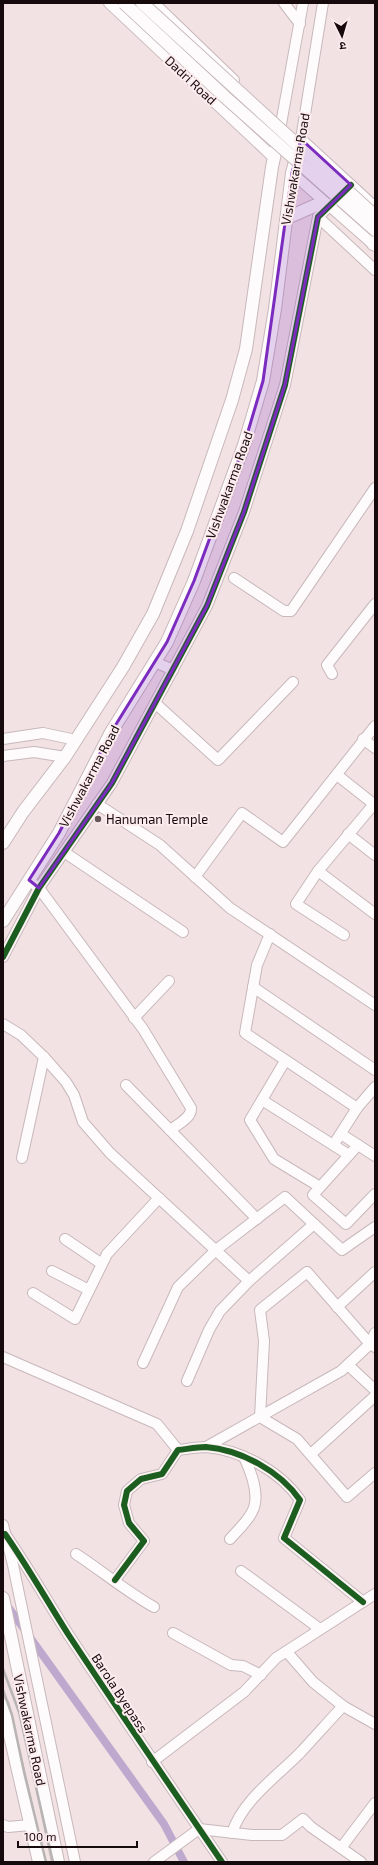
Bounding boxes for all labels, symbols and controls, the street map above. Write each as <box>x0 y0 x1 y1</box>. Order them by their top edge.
north arrow <box>322 16 362 56</box>
text: उ <box>339 40 347 53</box>
street label: Dadri Road <box>162 52 220 108</box>
street label: Vishwakarma Road <box>277 112 313 226</box>
street label: Vishwakarma Road <box>202 429 256 541</box>
street label: Vishwakarma Road <box>55 722 123 830</box>
place label: Hanuman Temple <box>106 811 208 827</box>
marker: Hanuman Temple <box>93 814 103 824</box>
street label: Barola Byepass <box>88 1650 152 1736</box>
street label: Vishwakarma Road <box>10 1673 50 1787</box>
scale bar <box>18 1823 137 1849</box>
text: 100 m <box>24 1829 56 1843</box>

